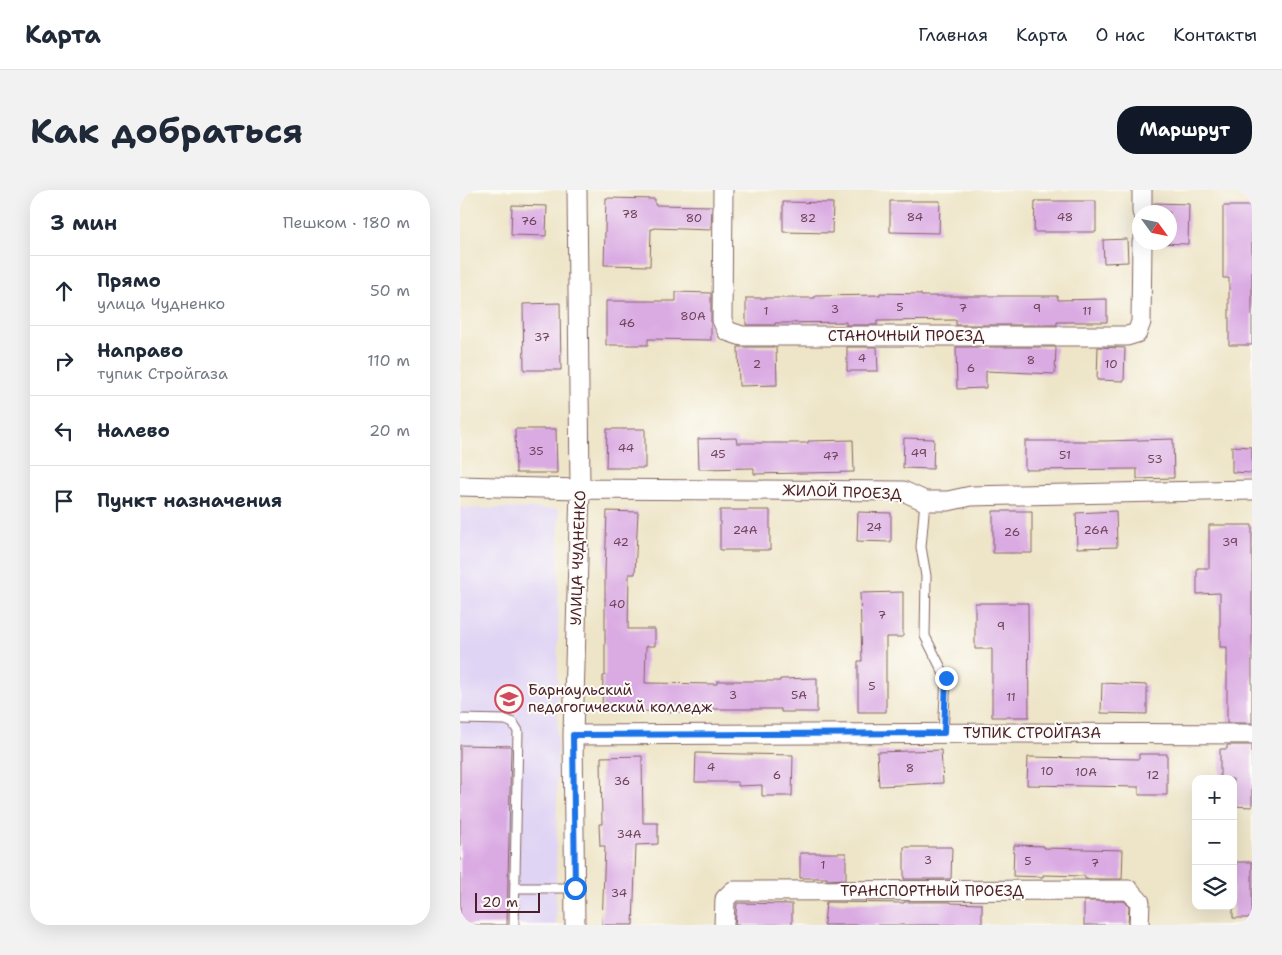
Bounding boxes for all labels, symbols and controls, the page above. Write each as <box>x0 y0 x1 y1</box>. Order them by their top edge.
text: Карта <box>25 19 101 51</box>
text: Главная <box>918 23 988 47</box>
text: Карта <box>1016 23 1068 47</box>
text: О нас <box>1096 23 1145 47</box>
text: Контакты <box>1173 23 1257 47</box>
button: Маршрут <box>1117 106 1252 154</box>
text: Как добраться <box>30 107 303 154</box>
north arrow <box>1132 205 1177 250</box>
house number: 78 <box>622 206 638 222</box>
text: 3 мин <box>50 209 117 237</box>
house number: 84 <box>907 209 923 225</box>
house number: 48 <box>1057 209 1073 225</box>
house number: 80 <box>686 210 702 226</box>
house number: 82 <box>800 210 816 226</box>
text: Пешком · 180 m <box>283 212 410 233</box>
house number: 76 <box>521 213 537 229</box>
text: Прямо <box>97 268 161 293</box>
icon: ahead <box>50 277 78 305</box>
text: 50 m <box>370 280 410 301</box>
text: улица Чудненко <box>97 293 225 314</box>
house number: 5 <box>896 299 904 315</box>
house number: 7 <box>959 300 967 316</box>
house number: 9 <box>1033 300 1041 316</box>
house number: 3 <box>831 301 839 317</box>
house number: 1 <box>763 303 769 319</box>
house number: 11 <box>1082 303 1092 319</box>
house number: 80А <box>680 308 706 324</box>
house number: 46 <box>619 315 635 331</box>
street label: СТАНОЧНЫЙ ПРОЕЗД <box>828 325 985 346</box>
house number: 37 <box>534 329 550 345</box>
text: Направо <box>97 338 183 363</box>
icon: right <box>50 347 78 375</box>
text: 110 m <box>367 350 410 371</box>
house number: 4 <box>858 350 866 366</box>
house number: 8 <box>1027 352 1035 368</box>
house number: 2 <box>753 356 761 372</box>
house number: 10 <box>1104 356 1118 372</box>
house number: 6 <box>967 360 975 376</box>
text: тупик Стройгаза <box>97 363 228 384</box>
icon: left <box>50 417 78 445</box>
text: Налево <box>97 418 170 443</box>
text: 20 m <box>369 420 410 441</box>
house number: 44 <box>618 440 634 456</box>
house number: 35 <box>528 443 544 459</box>
house number: 49 <box>911 445 927 461</box>
house number: 45 <box>710 446 726 462</box>
house number: 51 <box>1059 447 1071 463</box>
house number: 47 <box>823 448 839 464</box>
house number: 53 <box>1147 451 1163 467</box>
street label: ЖИЛОЙ ПРОЕЗД <box>782 479 903 504</box>
icon: arrive <box>50 487 78 515</box>
text: Пункт назначения <box>97 488 282 513</box>
street label: УЛИЦА ЧУДНЕНКО <box>566 490 590 626</box>
house number: 24 <box>866 519 882 535</box>
house number: 24А <box>733 522 758 538</box>
house number: 26А <box>1084 522 1109 538</box>
house number: 26 <box>1004 524 1020 540</box>
house number: 42 <box>613 534 629 550</box>
house number: 39 <box>1222 534 1238 550</box>
house number: 40 <box>609 596 625 612</box>
house number: 7 <box>878 607 886 623</box>
house number: 9 <box>997 618 1005 634</box>
route end <box>935 667 958 690</box>
house number: 5 <box>868 678 876 694</box>
place label: Барнаульский педагогический колледж <box>528 680 713 717</box>
school or university icon: Барнаульский педагогический колледж <box>494 684 524 714</box>
house number: 3 <box>729 687 737 703</box>
house number: 5А <box>791 687 807 703</box>
house number: 11 <box>1006 689 1016 705</box>
street label: ТУПИК СТРОЙГАЗА <box>963 722 1101 743</box>
house number: 4 <box>707 759 715 775</box>
house number: 8 <box>906 760 914 776</box>
house number: 10 <box>1040 763 1054 779</box>
house number: 10А <box>1075 764 1097 780</box>
house number: 6 <box>773 767 781 783</box>
house number: 12 <box>1147 767 1159 783</box>
house number: 36 <box>614 773 630 789</box>
map controls <box>1192 775 1237 910</box>
button: + <box>1192 775 1237 820</box>
button: − <box>1192 820 1237 865</box>
house number: 34А <box>616 826 642 842</box>
house number: 3 <box>924 852 932 868</box>
house number: 5 <box>1024 853 1032 869</box>
house number: 7 <box>1091 855 1099 871</box>
house number: 1 <box>820 857 826 873</box>
button: layers <box>1192 865 1237 910</box>
route start <box>564 877 587 900</box>
street label: ТРАНСПОРТНЫЙ ПРОЕЗД <box>840 880 1025 901</box>
house number: 34 <box>611 885 627 901</box>
scale bar <box>475 890 540 913</box>
text: 20 m <box>482 893 518 911</box>

